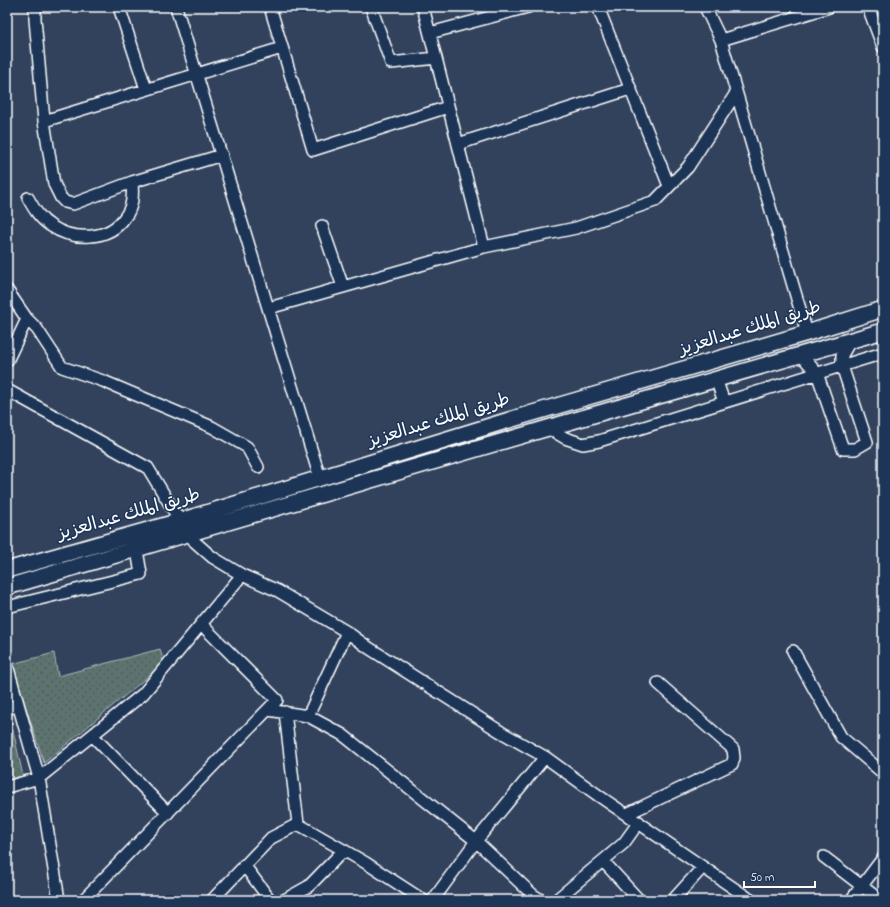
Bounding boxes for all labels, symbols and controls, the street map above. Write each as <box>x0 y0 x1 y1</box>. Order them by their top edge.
street label: طريق الملك عبدالعزيز <box>674 295 824 364</box>
street label: طريق الملك عبدالعزيز <box>363 387 513 456</box>
street label: طريق الملك عبدالعزيز <box>53 482 203 548</box>
scale bar <box>744 863 815 889</box>
text: 50 m <box>750 869 774 887</box>

